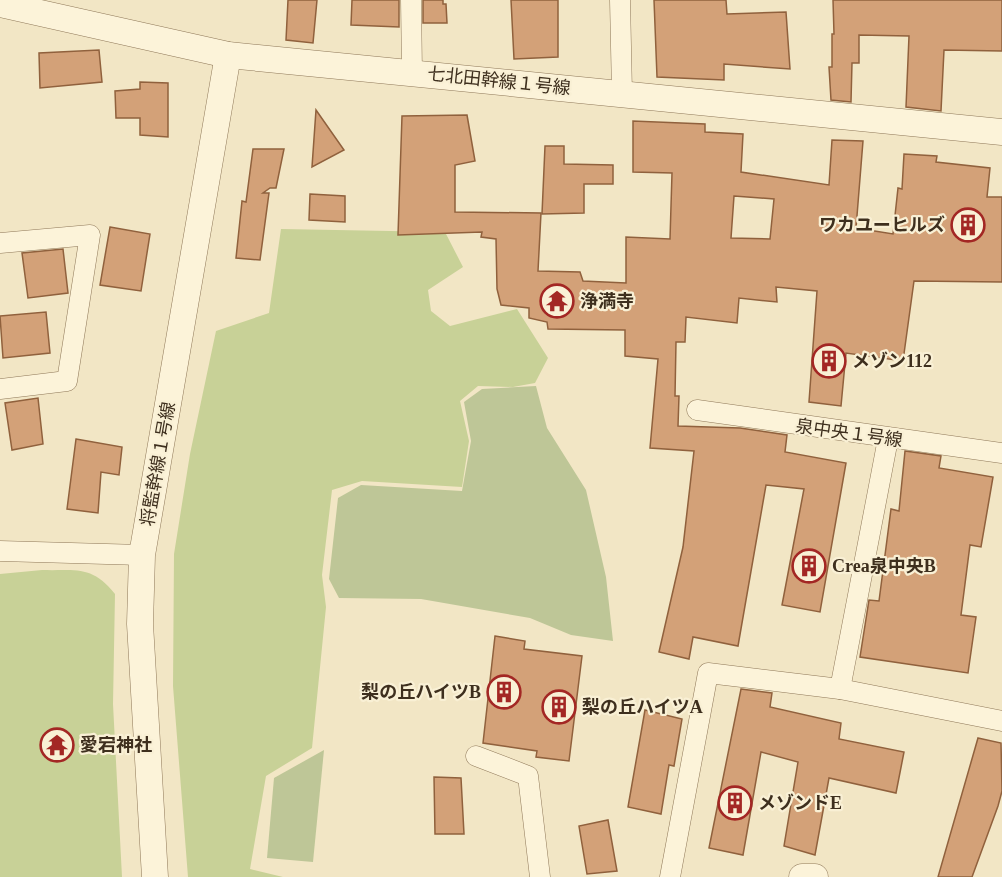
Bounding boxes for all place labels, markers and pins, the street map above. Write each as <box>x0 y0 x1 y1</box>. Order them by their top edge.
building icon: ワカユーヒルズ <box>950 207 986 243</box>
place label: ワカユーヒルズ <box>819 215 945 235</box>
temple icon: 浄満寺 <box>539 283 575 319</box>
place label: 浄満寺 <box>580 291 634 311</box>
building icon: メゾン112 <box>811 343 847 379</box>
place label: メゾン112 <box>852 351 932 371</box>
building icon: Crea泉中央B <box>791 548 827 584</box>
place label: Crea泉中央B <box>832 556 936 576</box>
building icon: 梨の丘ハイツB <box>486 674 522 710</box>
place label: 梨の丘ハイツB <box>361 682 481 702</box>
building icon: 梨の丘ハイツA <box>541 689 577 725</box>
place label: 梨の丘ハイツA <box>582 697 703 717</box>
temple icon: 愛宕神社 <box>39 727 75 763</box>
place label: 愛宕神社 <box>80 735 152 755</box>
building icon: メゾンドE <box>717 785 753 821</box>
place label: メゾンドE <box>758 793 842 813</box>

